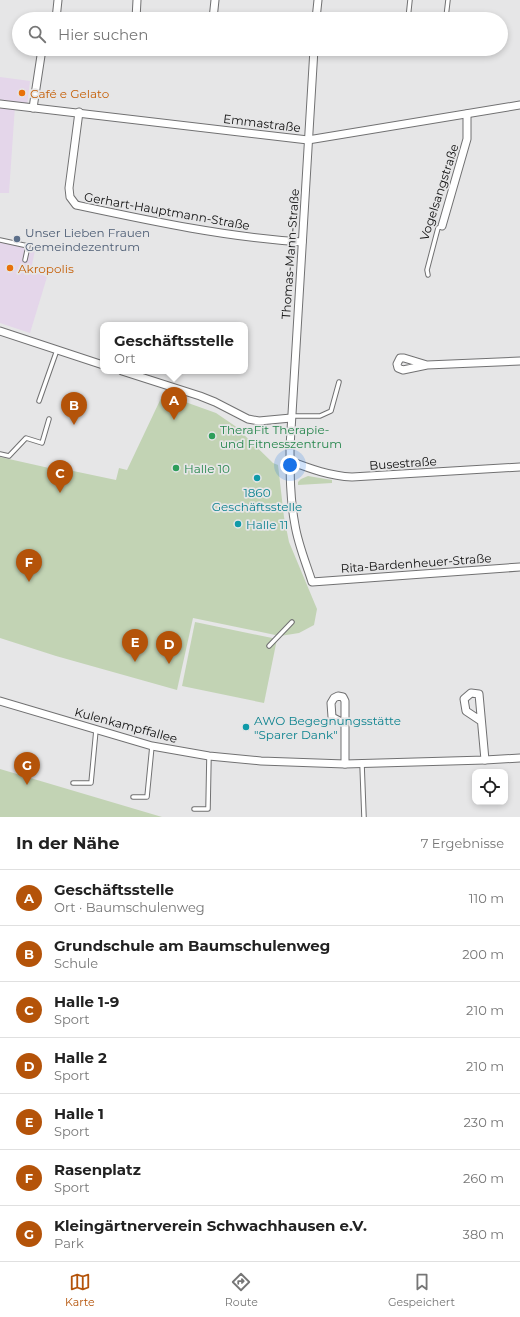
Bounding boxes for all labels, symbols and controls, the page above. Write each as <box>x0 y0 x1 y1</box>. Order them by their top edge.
search box <box>12 12 508 56</box>
icon: search <box>26 23 48 45</box>
text: Hier suchen <box>58 25 148 44</box>
place label: Café e Gelato <box>30 86 109 101</box>
marker: Café e Gelato <box>17 88 27 98</box>
street label: Emmastraße <box>222 111 302 135</box>
street label: Vogelsangstraße <box>416 142 462 242</box>
street label: Thomas-Mann-Straße <box>278 188 302 320</box>
street label: Gerhart-Hauptmann-Straße <box>83 189 251 233</box>
place label: Unser Lieben Frauen Gemeindezentrum <box>25 225 150 254</box>
marker: Unser Lieben Frauen Gemeindezentrum <box>12 234 22 244</box>
place label: Akropolis <box>18 261 74 276</box>
marker: Akropolis <box>5 263 15 273</box>
popup <box>100 322 248 374</box>
text: Geschäftsstelle <box>114 331 234 350</box>
text: Ort <box>114 350 136 366</box>
pin: A <box>161 387 187 420</box>
pin: B <box>61 392 87 425</box>
place label: TheraFit Therapie- und Fitnesszentrum <box>220 422 342 451</box>
marker: TheraFit Therapie- und Fitnesszentrum <box>207 431 217 441</box>
street label: Busestraße <box>369 453 437 473</box>
your location <box>280 455 300 475</box>
pin: C <box>47 460 73 493</box>
place label: Halle 10 <box>184 461 230 476</box>
marker: Halle 10 <box>171 463 181 473</box>
marker: 1860 Geschäftsstelle <box>252 473 262 483</box>
place label: 1860 Geschäftsstelle <box>212 485 302 514</box>
place label: Halle 11 <box>246 517 288 532</box>
marker: Halle 11 <box>233 519 243 529</box>
pin: F <box>16 549 42 582</box>
street label: Rita-Bardenheuer-Straße <box>340 550 492 576</box>
pin: E <box>122 629 148 662</box>
pin: D <box>156 631 182 664</box>
street label: Kulenkampffallee <box>73 704 179 746</box>
place label: AWO Begegnungsstätte "Sparer Dank" <box>254 713 401 742</box>
marker: AWO Begegnungsstätte "Sparer Dank" <box>241 722 251 732</box>
pin: G <box>14 752 40 785</box>
map controls <box>472 769 508 805</box>
button: locate <box>472 769 508 805</box>
text: In der Nähe <box>16 833 120 853</box>
text: 7 Ergebnisse <box>421 835 504 851</box>
text: Geschäftsstelle <box>54 880 174 899</box>
text: A <box>24 890 34 906</box>
text: 110 m <box>469 890 504 906</box>
text: Ort · Baumschulenweg <box>54 899 205 915</box>
text: Grundschule am Baumschulenweg <box>54 936 330 955</box>
text: B <box>24 946 34 962</box>
text: 200 m <box>462 946 504 962</box>
text: Schule <box>54 955 98 971</box>
text: Halle 1-9 <box>54 992 119 1011</box>
text: C <box>24 1002 34 1018</box>
text: 210 m <box>466 1002 504 1018</box>
text: Sport <box>54 1011 90 1027</box>
text: Halle 2 <box>54 1048 107 1067</box>
text: D <box>24 1058 34 1074</box>
text: 210 m <box>466 1058 504 1074</box>
text: Sport <box>54 1067 90 1083</box>
text: Halle 1 <box>54 1104 104 1123</box>
text: E <box>25 1114 33 1130</box>
text: 230 m <box>463 1114 504 1130</box>
text: Sport <box>54 1123 90 1139</box>
text: Rasenplatz <box>54 1160 141 1179</box>
text: F <box>25 1170 33 1186</box>
text: 260 m <box>463 1170 504 1186</box>
text: Sport <box>54 1179 90 1195</box>
text: Kleingärtnerverein Schwachhausen e.V. <box>54 1216 367 1235</box>
text: G <box>24 1226 34 1242</box>
text: 380 m <box>463 1226 504 1242</box>
text: Park <box>54 1235 84 1251</box>
tab: Karte <box>65 1271 95 1309</box>
tab: Route <box>225 1271 258 1309</box>
tab: Gespeichert <box>388 1271 455 1309</box>

